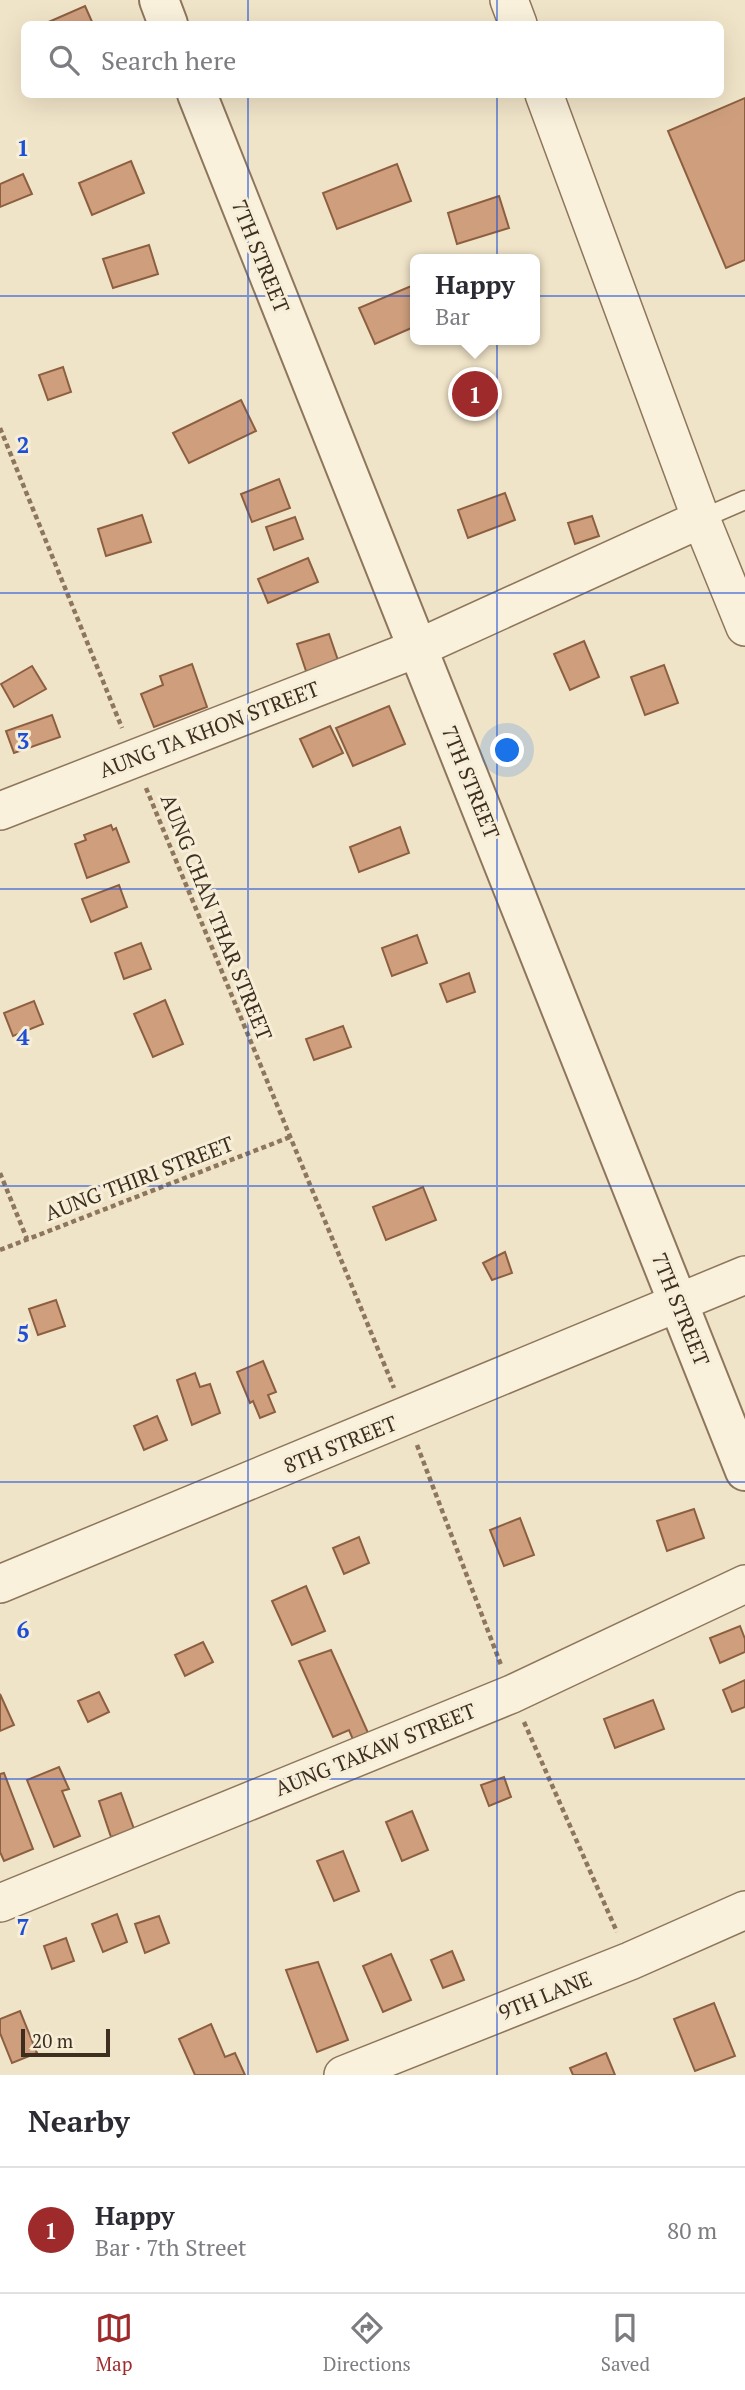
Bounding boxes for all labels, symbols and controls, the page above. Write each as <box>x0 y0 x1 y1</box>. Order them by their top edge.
search box <box>21 21 724 98</box>
icon: search <box>45 41 83 79</box>
text: Search here <box>101 43 236 77</box>
text: 1 <box>17 132 30 163</box>
street label: 7TH STREET <box>226 195 296 317</box>
popup <box>410 254 540 345</box>
text: Happy <box>435 267 515 301</box>
text: Bar <box>435 301 470 332</box>
pin: 1 <box>452 368 498 420</box>
text: 2 <box>17 429 30 460</box>
street label: AUNG TA KHON STREET <box>95 674 323 784</box>
street label: 7TH STREET <box>436 721 506 843</box>
text: 3 <box>17 725 30 756</box>
your location <box>490 733 524 767</box>
street label: AUNG CHAN THAR STREET <box>155 790 279 1044</box>
text: 4 <box>17 1021 30 1052</box>
street label: AUNG THIRI STREET <box>41 1129 237 1227</box>
street label: 7TH STREET <box>646 1248 716 1370</box>
text: 5 <box>17 1318 30 1349</box>
street label: 8TH STREET <box>279 1409 401 1479</box>
text: 6 <box>17 1614 30 1645</box>
street label: AUNG TAKAW STREET <box>270 1696 480 1802</box>
text: 7 <box>17 1911 30 1942</box>
street label: 9TH LANE <box>494 1964 596 2026</box>
scale bar <box>21 2026 110 2058</box>
text: 20 m <box>32 2028 73 2053</box>
text: Nearby <box>28 2101 130 2141</box>
text: Happy <box>95 2198 174 2232</box>
text: 1 <box>45 2215 58 2246</box>
text: 80 m <box>667 2215 717 2246</box>
text: Bar · 7th Street <box>95 2232 247 2263</box>
tab: Map <box>95 2309 133 2376</box>
tab: Directions <box>323 2309 411 2376</box>
tab: Saved <box>601 2309 650 2376</box>

